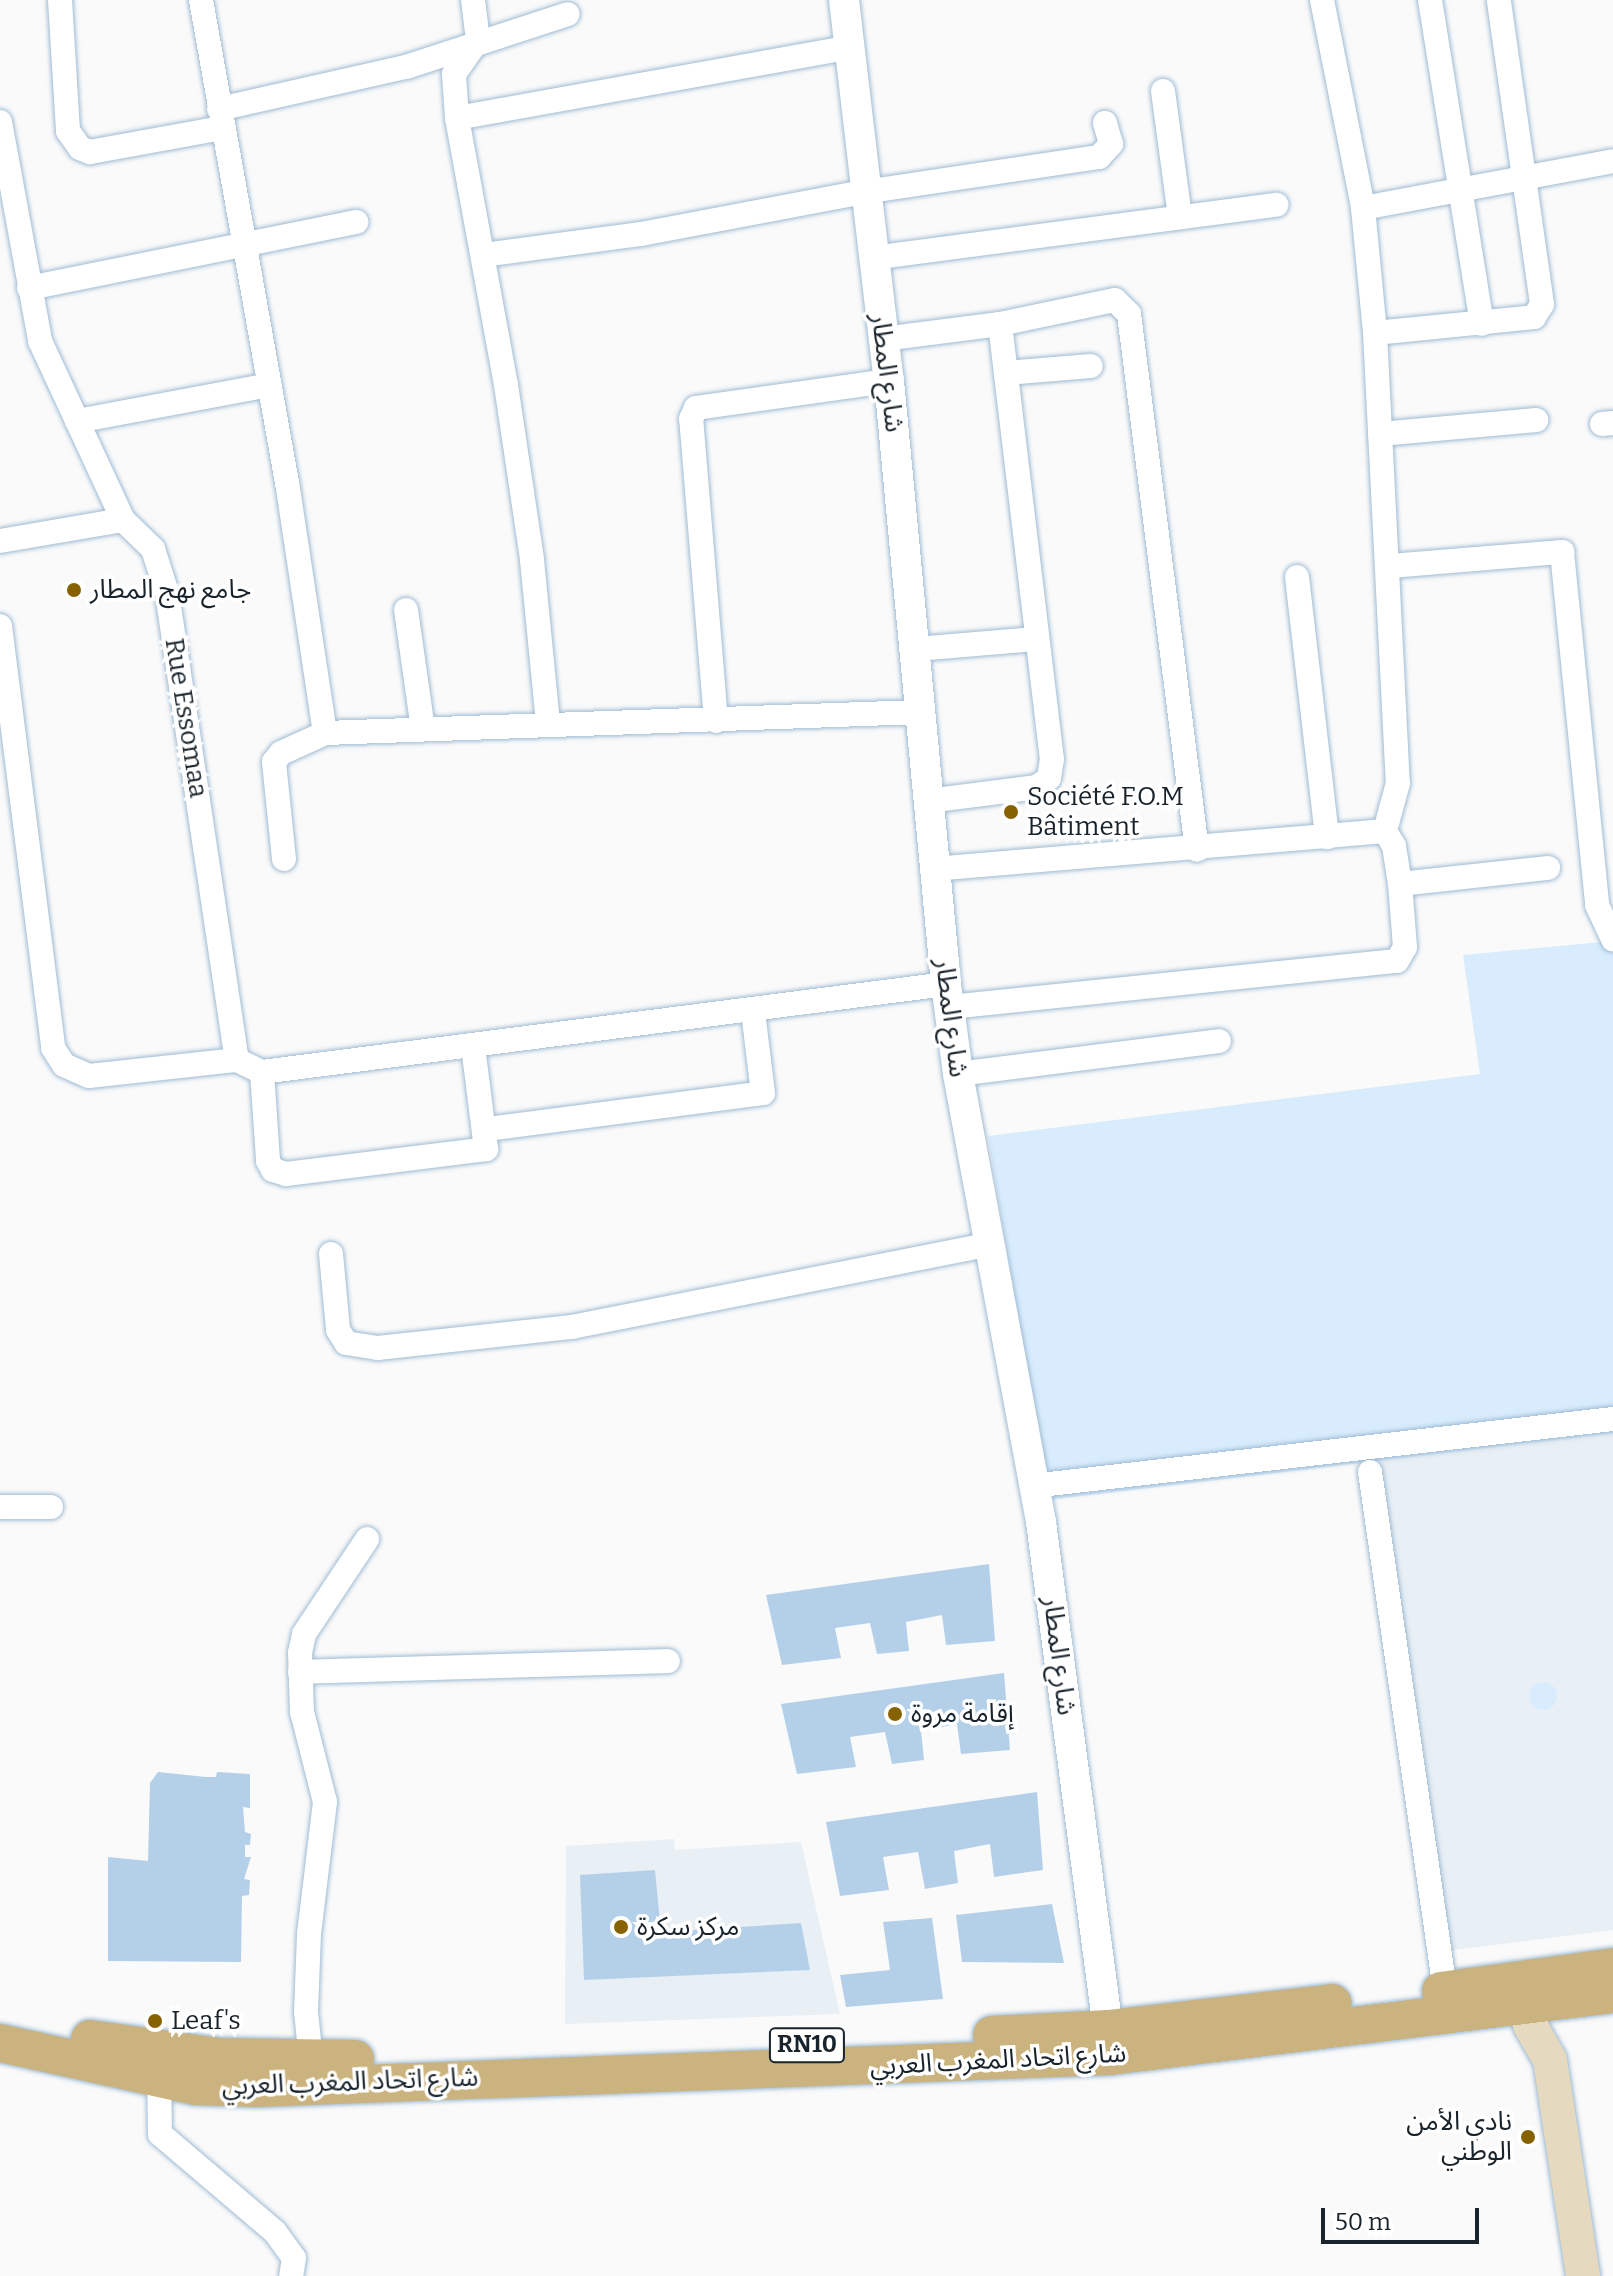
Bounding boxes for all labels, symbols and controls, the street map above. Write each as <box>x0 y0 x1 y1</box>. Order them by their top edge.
street label: شارع المطار <box>864 312 910 434</box>
place label: جامع نهج المطار <box>90 574 251 606</box>
marker: جامع نهج المطار <box>65 581 83 599</box>
street label: Rue Essomaa <box>158 636 214 800</box>
place label: Société F.O.M Bâtiment <box>1027 781 1184 842</box>
marker: Société F.O.M Bâtiment <box>1002 803 1020 821</box>
street label: شارع المطار <box>928 957 974 1079</box>
street label: شارع المطار <box>1036 1595 1082 1717</box>
place label: إقامة مروة <box>911 1698 1014 1730</box>
marker: إقامة مروة <box>886 1705 904 1723</box>
place label: مركز سكرة <box>637 1911 739 1943</box>
marker: مركز سكرة <box>612 1918 630 1936</box>
place label: Leaf's <box>171 2005 241 2037</box>
marker: Leaf's <box>146 2012 164 2030</box>
road number: RN10 <box>767 2025 847 2065</box>
street label: شارع اتحاد المغرب العربي <box>869 2038 1127 2082</box>
street label: شارع اتحاد المغرب العربي <box>221 2062 479 2102</box>
place label: نادي الأمن الوطني <box>1406 2106 1512 2168</box>
marker: نادي الأمن الوطني <box>1519 2128 1537 2146</box>
scale bar <box>1325 2192 1483 2242</box>
text: 50 m <box>1335 2208 1391 2236</box>

